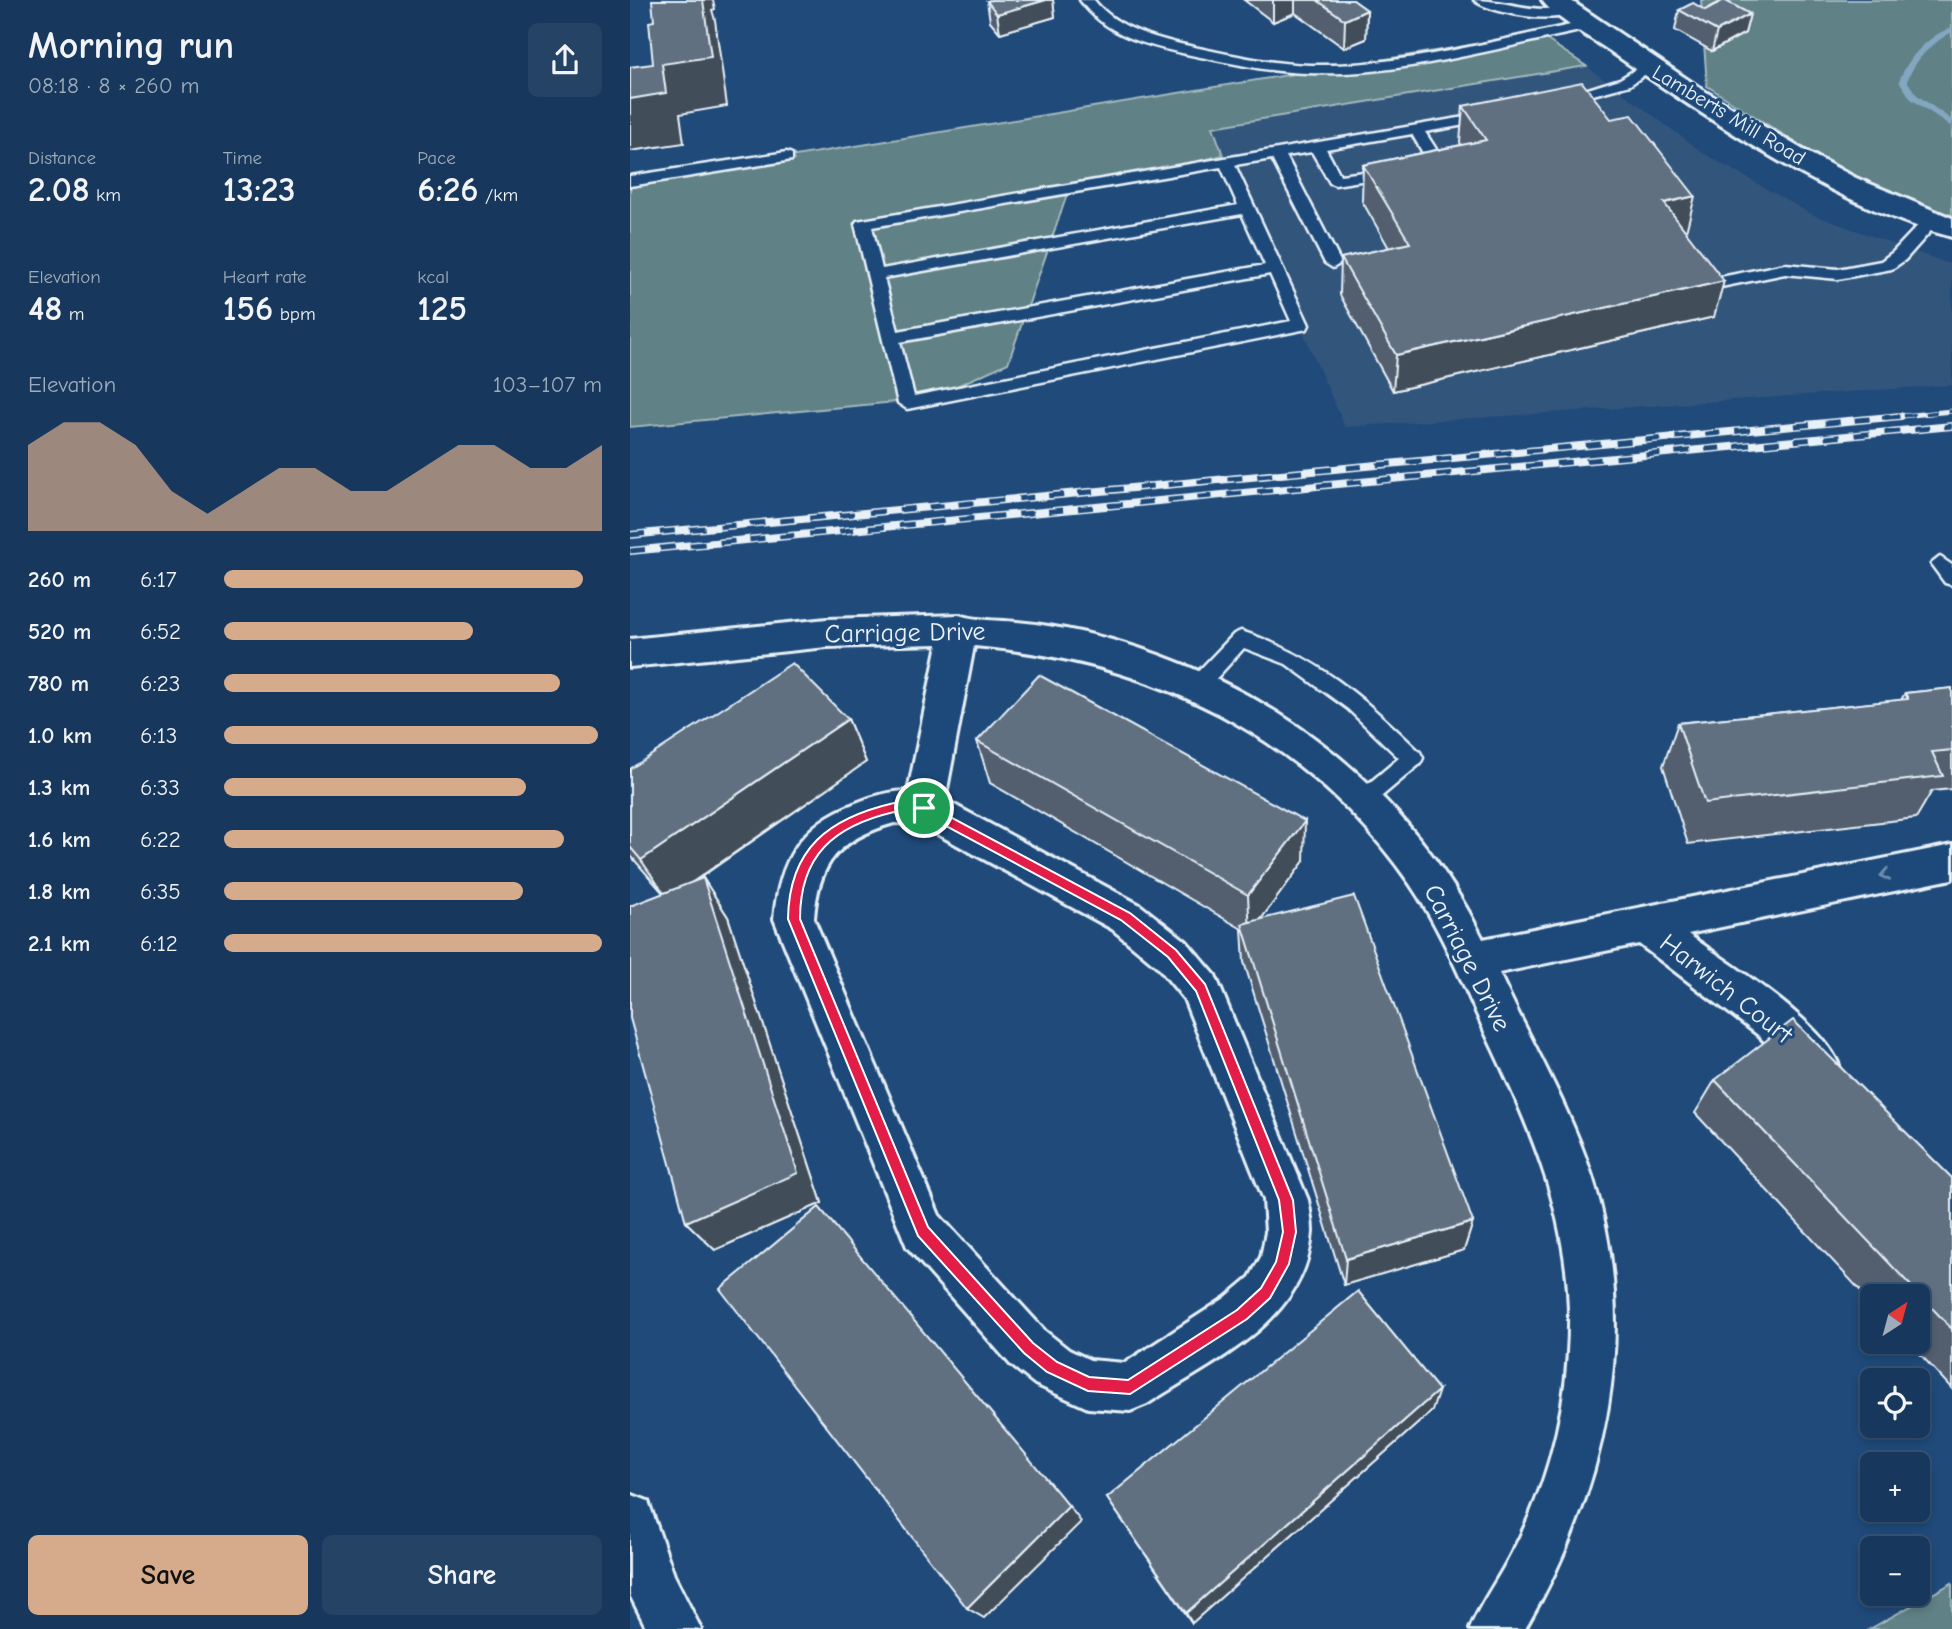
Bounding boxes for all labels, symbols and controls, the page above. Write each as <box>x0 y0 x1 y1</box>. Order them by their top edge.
button: share <box>528 23 602 97</box>
text: Morning run <box>28 24 234 68</box>
street label: Lamberts Mill Road <box>1648 60 1810 170</box>
text: 08:18 · 8 × 260 m <box>28 72 199 99</box>
text: Distance <box>28 147 96 169</box>
text: Time <box>223 147 262 169</box>
text: Pace <box>417 147 456 169</box>
text: 2.08 <box>28 169 90 210</box>
text: 13:23 <box>223 169 296 210</box>
text: 6:26 <box>417 169 479 210</box>
text: km <box>90 184 121 206</box>
text: /km <box>479 184 518 206</box>
text: Elevation <box>28 266 101 288</box>
text: Heart rate <box>223 266 306 288</box>
text: kcal <box>417 266 449 288</box>
text: 48 <box>28 288 62 329</box>
text: 156 <box>223 288 273 329</box>
text: 125 <box>417 288 467 329</box>
text: m <box>62 303 84 325</box>
text: bpm <box>273 303 316 325</box>
text: Elevation <box>28 371 116 398</box>
text: 103–107 m <box>493 371 602 398</box>
text: 260 m <box>28 566 91 593</box>
text: 6:17 <box>140 566 177 593</box>
street label: Carriage Drive <box>824 617 986 649</box>
text: 520 m <box>28 618 91 645</box>
text: 6:52 <box>140 618 181 645</box>
text: 780 m <box>28 670 89 697</box>
text: 6:23 <box>140 670 180 697</box>
text: 1.0 km <box>28 722 92 749</box>
text: 6:13 <box>140 722 177 749</box>
text: 1.3 km <box>28 774 90 801</box>
text: 6:33 <box>140 774 180 801</box>
pin <box>894 778 954 838</box>
icon: arrive <box>905 789 943 827</box>
text: 1.6 km <box>28 826 91 853</box>
text: 6:22 <box>140 826 181 853</box>
one-way arrow <box>1879 867 1891 882</box>
text: 1.8 km <box>28 878 91 905</box>
text: 6:35 <box>140 878 181 905</box>
street label: Carriage Drive <box>1417 880 1517 1036</box>
street label: Harwich Court <box>1654 928 1799 1051</box>
text: 2.1 km <box>28 930 90 957</box>
text: 6:12 <box>140 930 178 957</box>
north arrow <box>1860 1284 1930 1354</box>
map controls <box>1860 1284 1930 1606</box>
button: locate <box>1860 1368 1930 1438</box>
button: + <box>1860 1452 1930 1522</box>
button: Save <box>28 1535 308 1615</box>
button: Share <box>322 1535 602 1615</box>
button: − <box>1860 1536 1930 1606</box>

